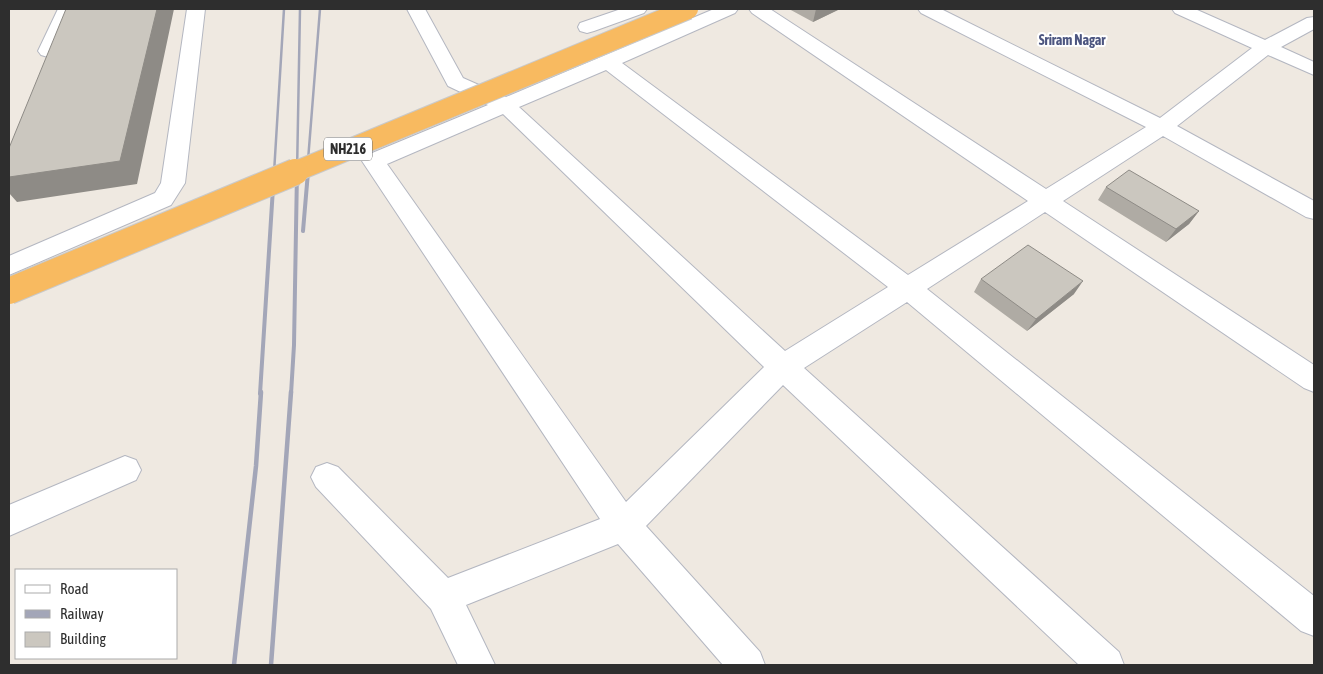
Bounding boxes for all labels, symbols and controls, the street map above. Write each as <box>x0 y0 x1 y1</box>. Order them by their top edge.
district label: Sriram Nagar <box>1039 32 1106 48</box>
road number: NH216 <box>324 138 372 160</box>
legend <box>15 569 178 659</box>
text: Road <box>60 580 89 597</box>
text: Railway <box>60 605 104 622</box>
text: Building <box>60 630 106 647</box>

